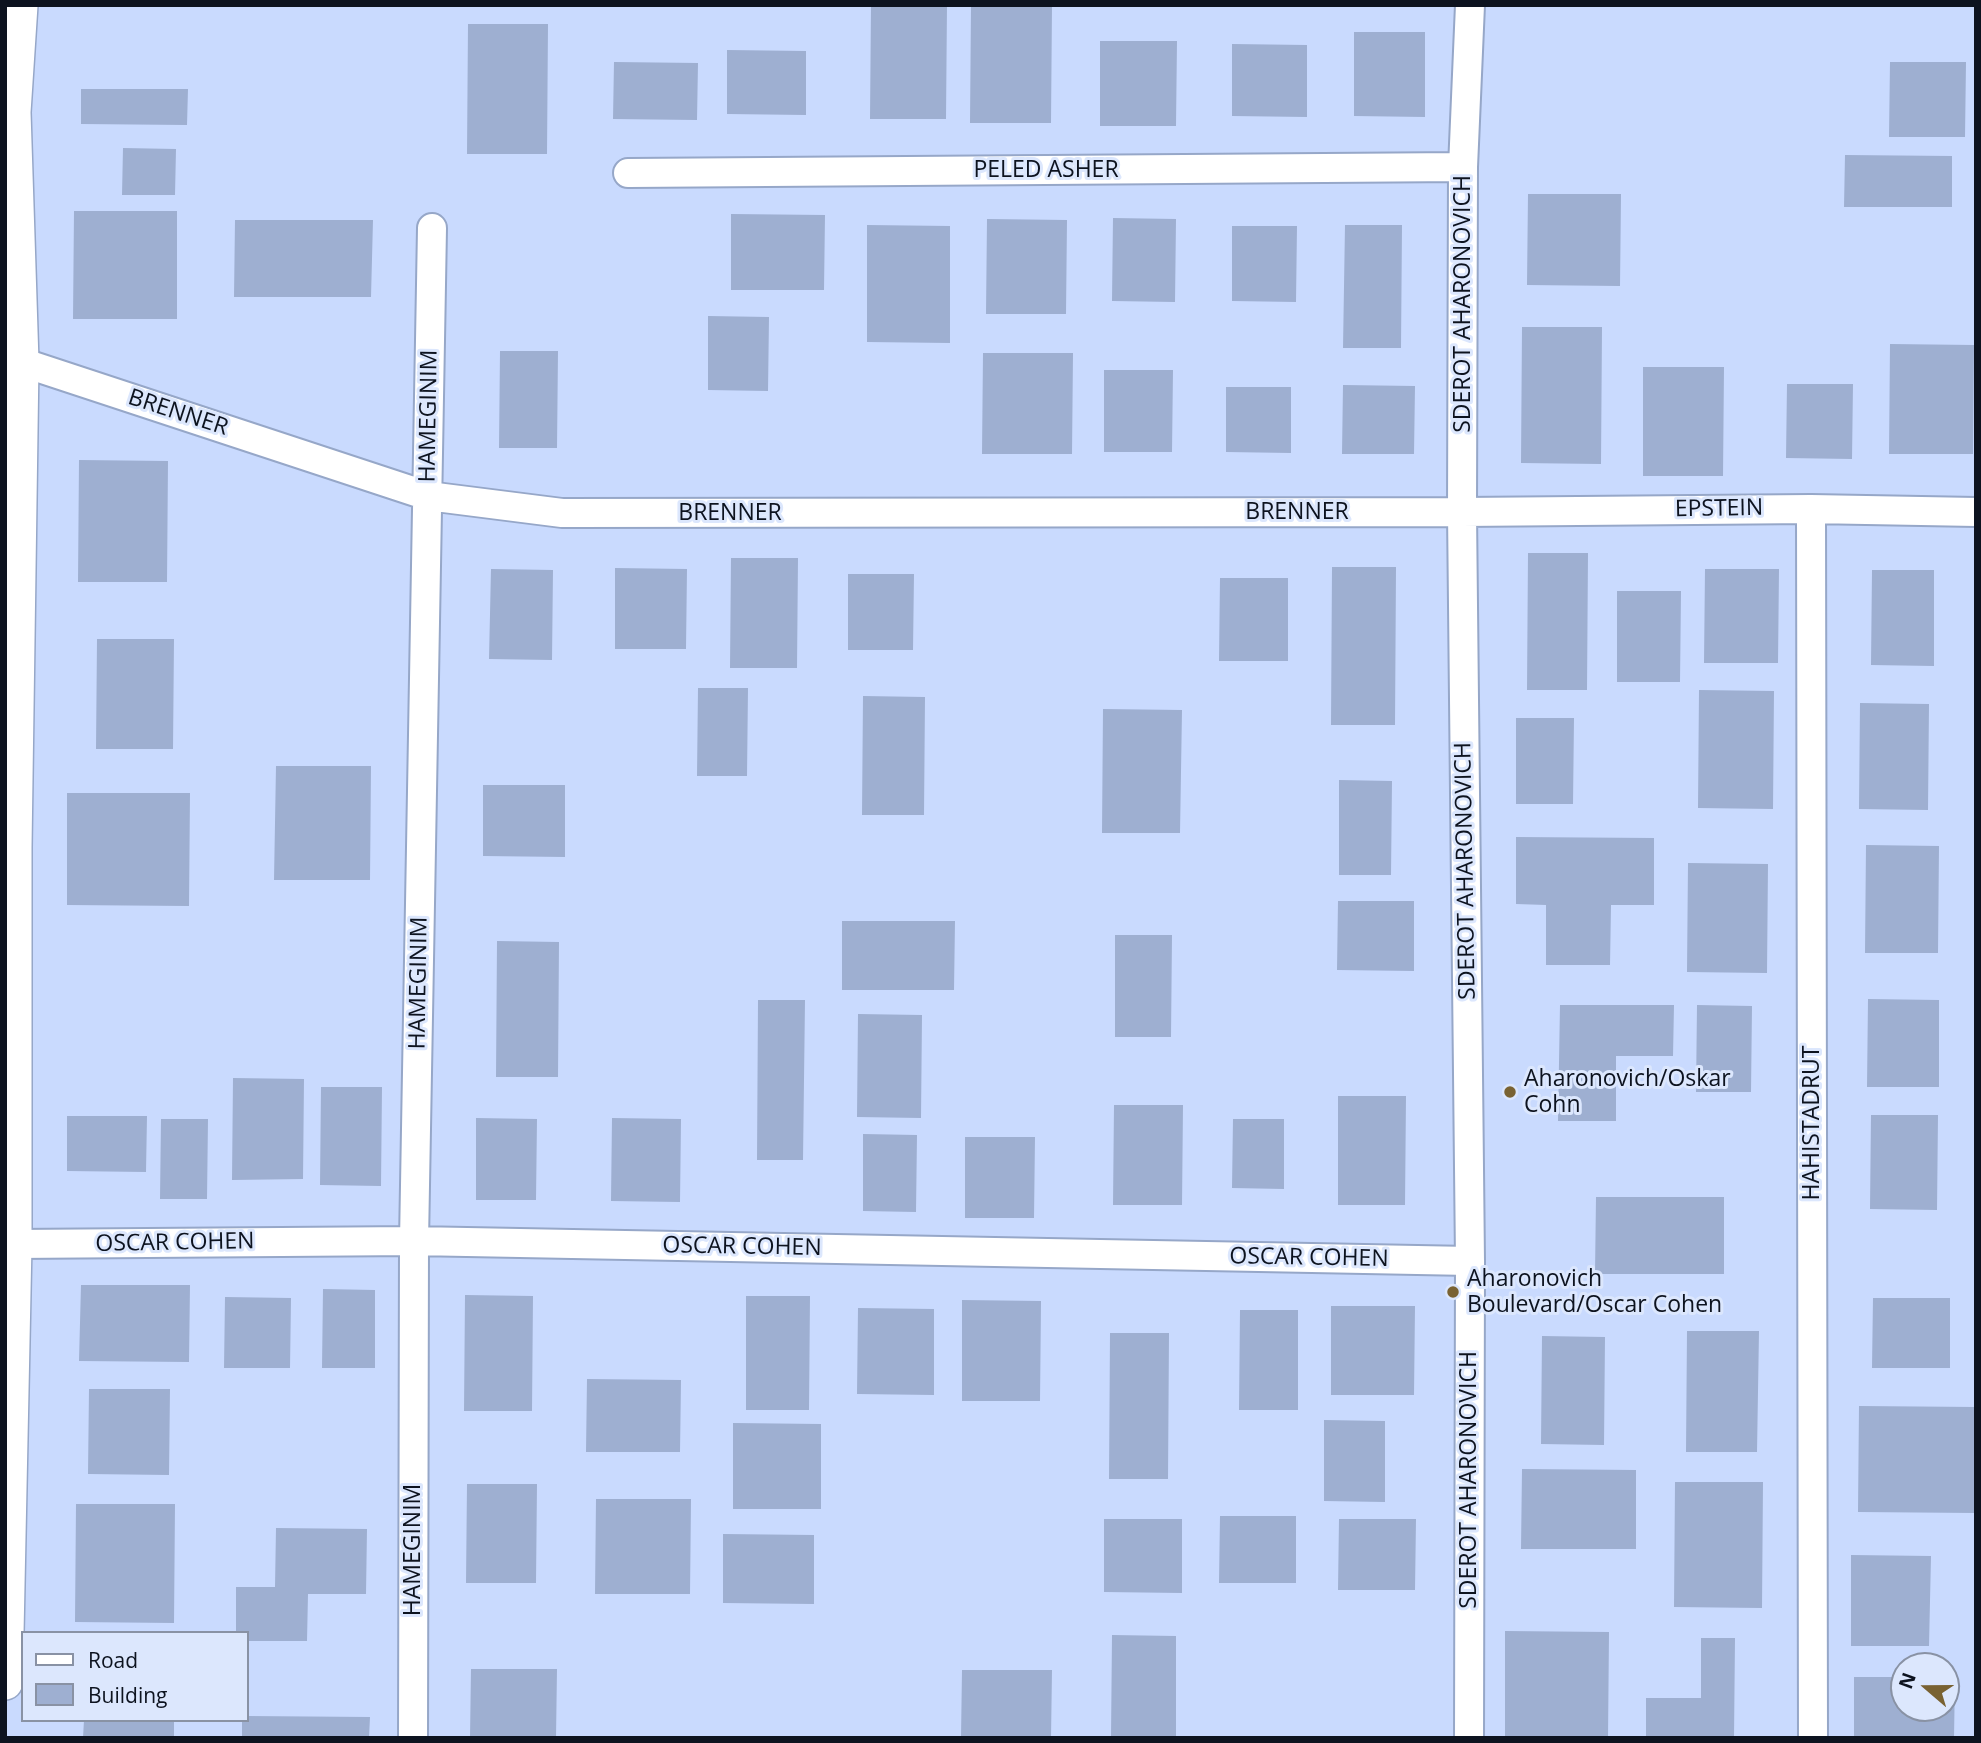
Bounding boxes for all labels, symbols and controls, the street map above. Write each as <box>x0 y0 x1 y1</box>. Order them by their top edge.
street label: PELED ASHER <box>973 156 1119 184</box>
street label: SDEROT AHARONOVICH <box>1449 175 1477 433</box>
street label: HAMEGINIM <box>414 349 444 483</box>
street label: BRENNER <box>125 384 231 442</box>
street label: EPSTEIN <box>1675 494 1763 524</box>
street label: BRENNER <box>1245 498 1349 526</box>
street label: BRENNER <box>678 499 782 527</box>
street label: SDEROT AHARONOVICH <box>1450 742 1482 1000</box>
street label: HAMEGINIM <box>404 916 434 1050</box>
street label: HAHISTADRUT <box>1798 1045 1826 1201</box>
place label: Aharonovich/Oskar Cohn <box>1524 1065 1731 1119</box>
marker: Aharonovich/Oskar Cohn <box>1502 1084 1518 1100</box>
street label: OSCAR COHEN <box>95 1228 255 1258</box>
street label: OSCAR COHEN <box>662 1232 822 1262</box>
street label: OSCAR COHEN <box>1229 1243 1389 1273</box>
place label: Aharonovich Boulevard/Oscar Cohen <box>1467 1265 1722 1319</box>
marker: Aharonovich Boulevard/Oscar Cohen <box>1445 1284 1461 1300</box>
street label: SDEROT AHARONOVICH <box>1455 1351 1483 1609</box>
street label: HAMEGINIM <box>399 1484 427 1616</box>
legend <box>21 1631 248 1722</box>
text: Road <box>88 1646 138 1674</box>
north arrow <box>1890 1652 1960 1722</box>
text: N <box>1892 1669 1922 1692</box>
text: Building <box>88 1681 167 1709</box>

